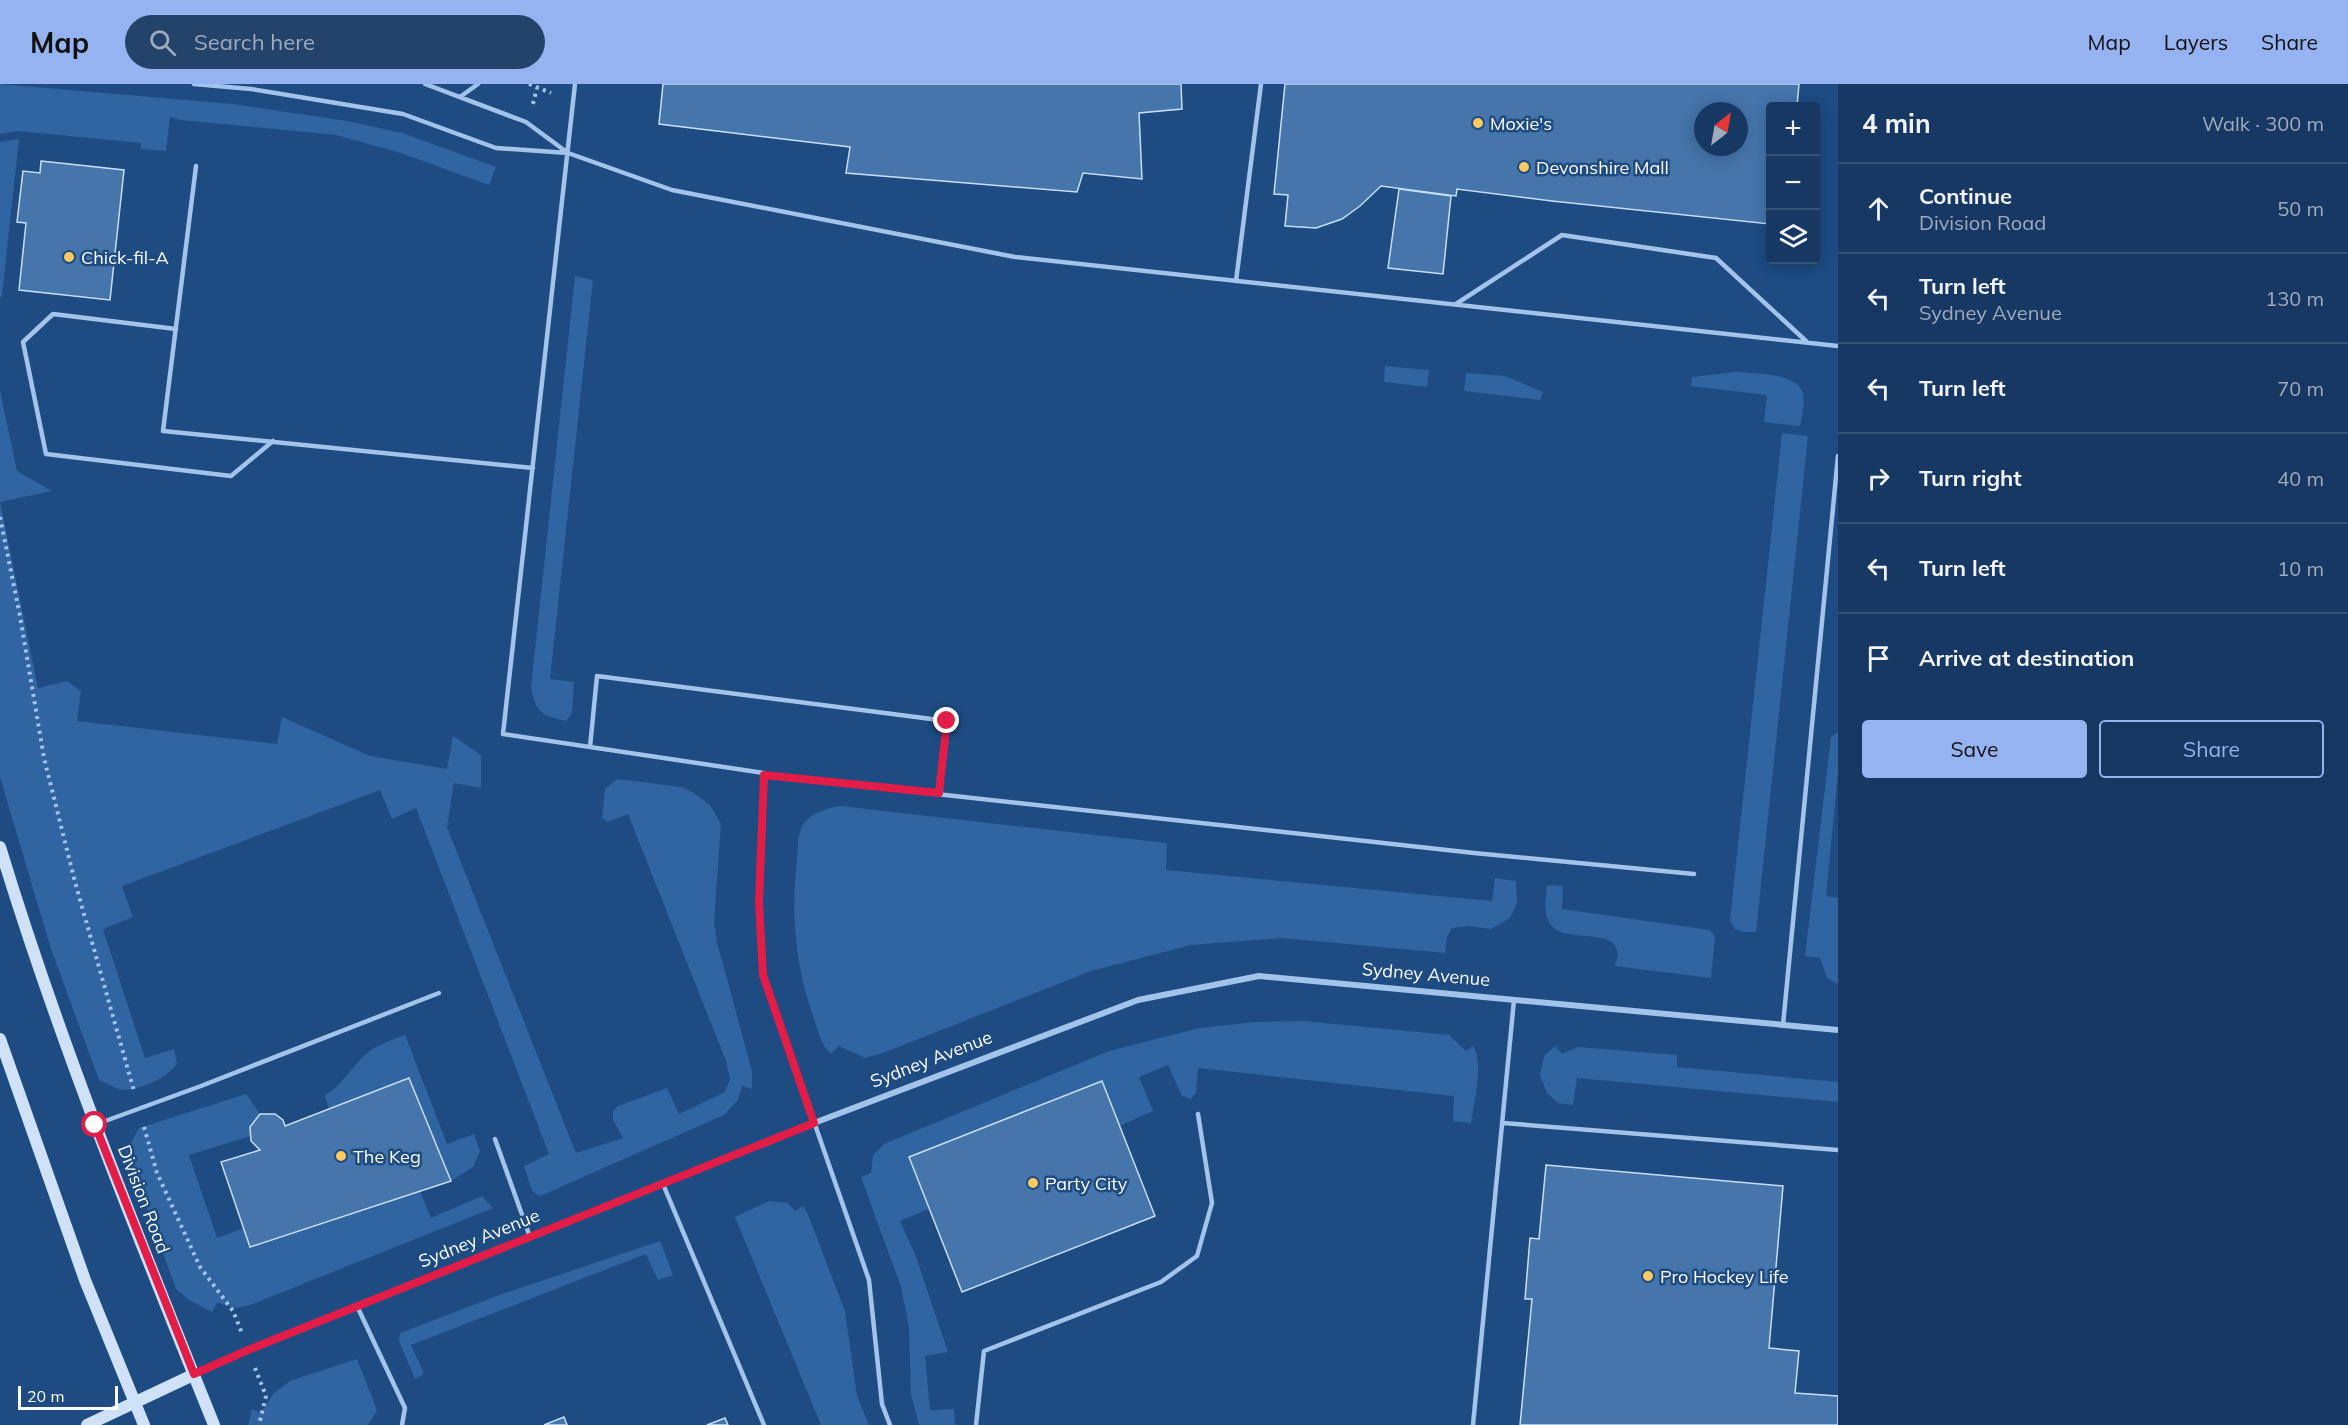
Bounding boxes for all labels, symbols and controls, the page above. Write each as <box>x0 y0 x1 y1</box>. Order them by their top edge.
search box <box>125 15 545 69</box>
text: Map <box>30 25 89 60</box>
icon: search <box>146 26 179 59</box>
text: Search here <box>194 28 315 56</box>
text: Map <box>2088 29 2131 55</box>
text: Layers <box>2164 29 2228 55</box>
text: Share <box>2261 29 2318 55</box>
north arrow <box>1694 102 1748 156</box>
map controls <box>1766 102 1820 264</box>
button: + <box>1766 102 1820 156</box>
text: 4 min <box>1862 107 1931 140</box>
text: Walk · 300 m <box>2202 111 2324 136</box>
place label: Moxie's <box>1490 112 1552 135</box>
marker: Moxie's <box>1471 116 1485 130</box>
place label: Devonshire Mall <box>1536 156 1669 179</box>
button: − <box>1766 156 1820 210</box>
marker: Devonshire Mall <box>1517 160 1531 174</box>
text: Continue <box>1919 182 2012 210</box>
icon: ahead <box>1862 192 1895 225</box>
text: 50 m <box>2277 196 2324 221</box>
button: layers <box>1766 210 1820 264</box>
text: Division Road <box>1919 210 2046 235</box>
place label: Chick-fil-A <box>81 246 169 269</box>
marker: Chick-fil-A <box>62 250 76 264</box>
text: Turn left <box>1919 272 2006 300</box>
icon: left <box>1862 282 1895 315</box>
text: 130 m <box>2265 286 2324 311</box>
text: Sydney Avenue <box>1919 300 2062 325</box>
icon: left <box>1862 372 1895 405</box>
text: Turn left <box>1919 374 2006 402</box>
text: 70 m <box>2277 376 2324 401</box>
icon: right <box>1862 462 1895 495</box>
text: Turn right <box>1919 464 2022 492</box>
text: 40 m <box>2277 466 2324 491</box>
icon: left <box>1862 552 1895 585</box>
text: Turn left <box>1919 554 2006 582</box>
text: 10 m <box>2277 556 2324 581</box>
icon: arrive <box>1862 642 1895 675</box>
text: Arrive at destination <box>1919 644 2134 672</box>
route end <box>933 707 959 733</box>
button: Save <box>1862 720 2087 778</box>
button: Share <box>2099 720 2324 778</box>
street label: Sydney Avenue <box>1361 957 1491 991</box>
street label: Sydney Avenue <box>867 1025 995 1093</box>
route start <box>81 1111 107 1137</box>
street label: Division Road <box>113 1141 175 1257</box>
place label: The Keg <box>353 1145 421 1168</box>
marker: The Keg <box>334 1149 348 1163</box>
place label: Party City <box>1045 1172 1128 1195</box>
marker: Party City <box>1026 1176 1040 1190</box>
street label: Sydney Avenue <box>415 1203 543 1273</box>
place label: Pro Hockey Life <box>1660 1265 1789 1288</box>
marker: Pro Hockey Life <box>1641 1269 1655 1283</box>
scale bar <box>18 1383 118 1410</box>
text: 20 m <box>27 1386 64 1406</box>

